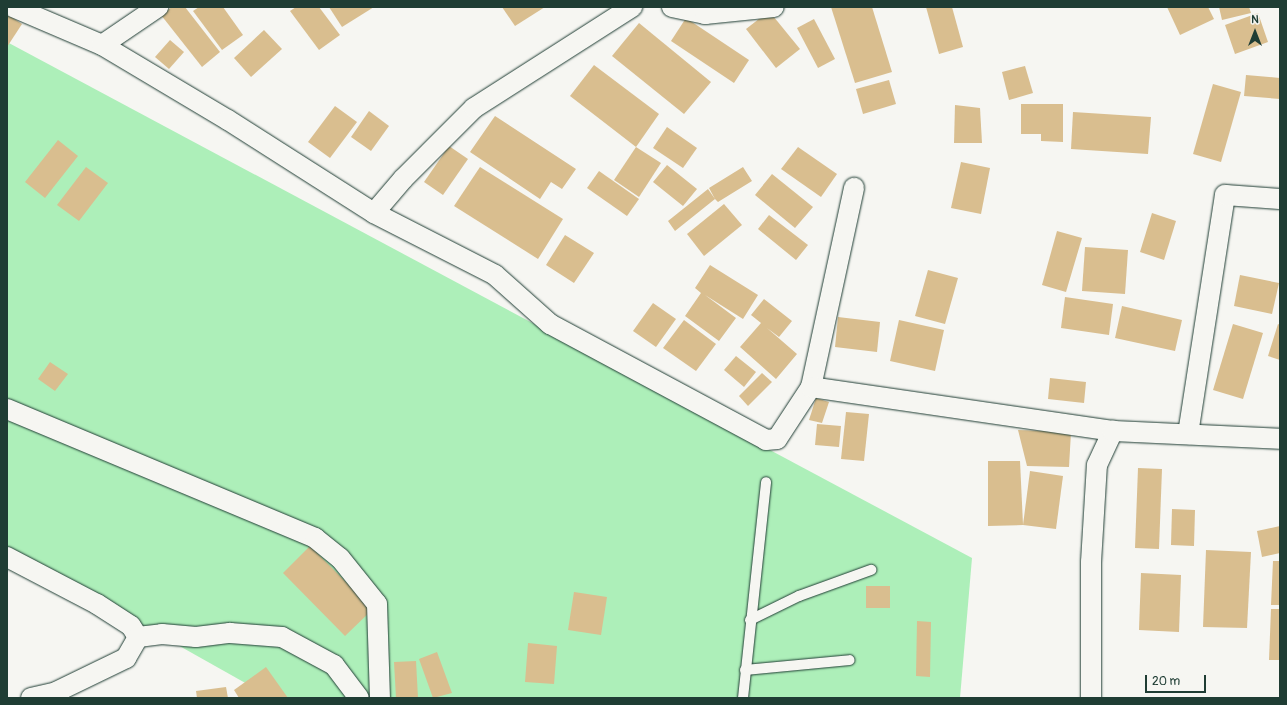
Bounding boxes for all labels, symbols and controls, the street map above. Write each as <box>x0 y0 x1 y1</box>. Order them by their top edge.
north arrow <box>1235 12 1275 52</box>
text: N <box>1251 13 1259 26</box>
scale bar <box>1147 667 1208 693</box>
text: 20 m <box>1152 674 1180 689</box>

